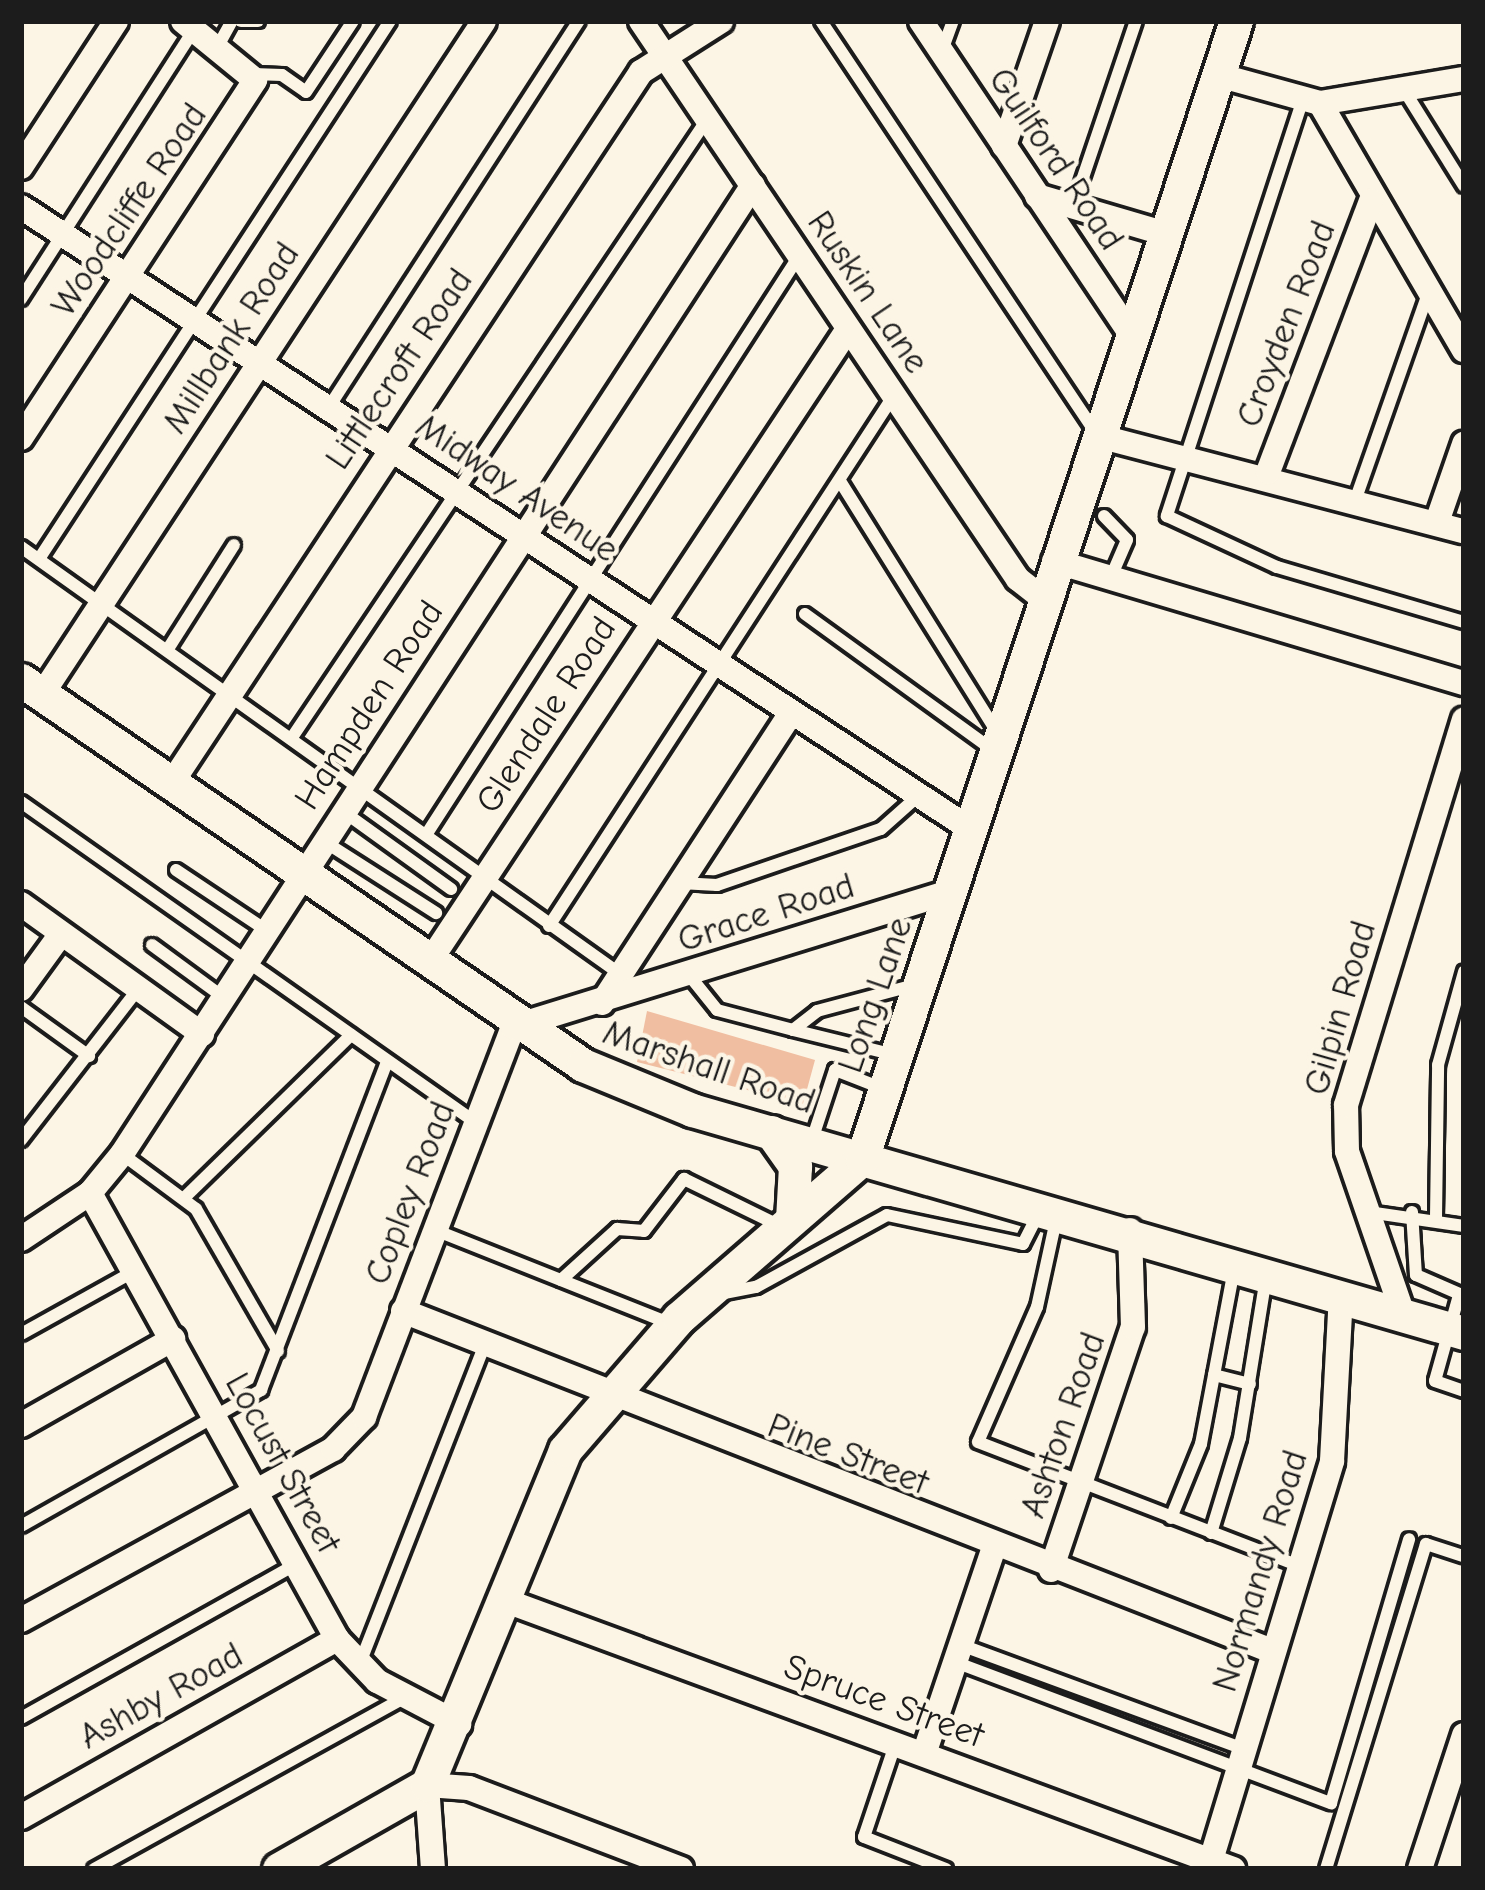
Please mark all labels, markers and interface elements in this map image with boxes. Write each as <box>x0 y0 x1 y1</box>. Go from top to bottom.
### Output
street label: Guilford Road <box>979 60 1133 258</box>
street label: Woodcliffe Road <box>42 95 216 325</box>
street label: Ruskin Lane <box>798 203 938 381</box>
street label: Croyden Road <box>1227 215 1345 433</box>
street label: Millbank Road <box>153 234 309 442</box>
street label: Littlecroft Road <box>316 260 482 478</box>
street label: Midway Avenue <box>408 404 626 572</box>
street label: Hampden Road <box>285 592 453 818</box>
street label: Glendale Road <box>467 609 625 821</box>
street label: Grace Road <box>672 864 860 962</box>
street label: Long Lane <box>828 912 922 1078</box>
street label: Gilpin Road <box>1295 916 1385 1100</box>
street label: Marshall Road <box>597 1011 821 1123</box>
street label: Copley Road <box>355 1096 465 1290</box>
street label: Ashton Road <box>1011 1327 1115 1523</box>
street label: Locust Street <box>216 1365 350 1561</box>
street label: Pine Street <box>762 1404 934 1504</box>
street label: Normandy Road <box>1203 1445 1317 1697</box>
street label: Ashby Road <box>72 1633 250 1759</box>
street label: Spruce Street <box>778 1645 990 1757</box>

